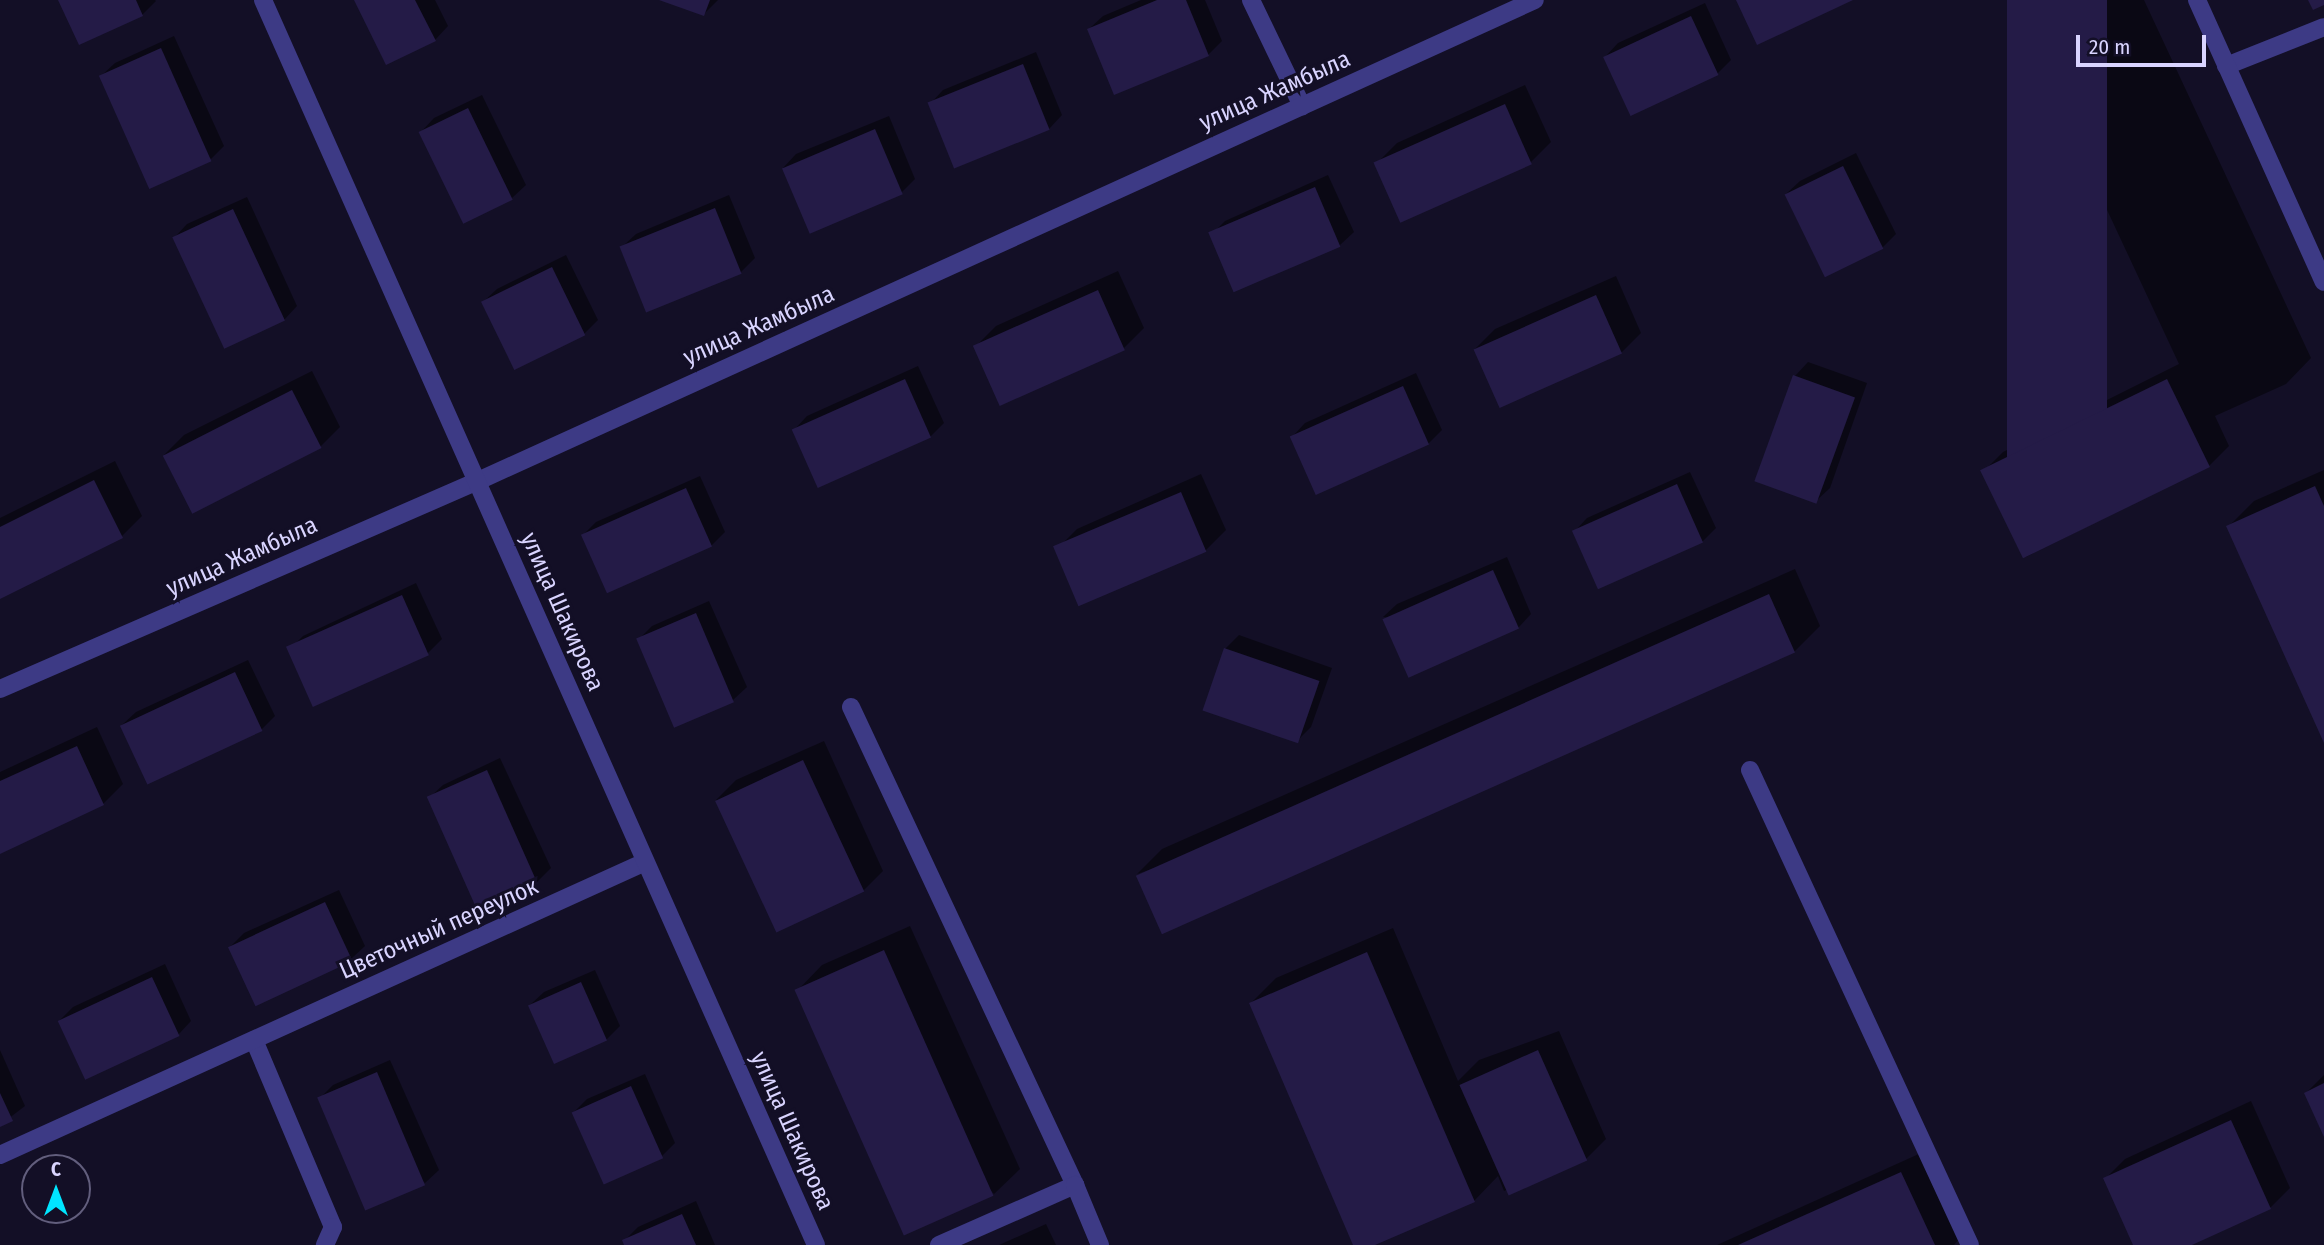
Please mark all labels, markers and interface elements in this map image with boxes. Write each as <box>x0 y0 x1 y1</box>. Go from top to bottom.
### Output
scale bar <box>2079 21 2208 65</box>
text: 20 m <box>2089 34 2130 60</box>
street label: улица Жамбыла <box>1195 45 1355 137</box>
street label: улица Жамбыла <box>679 280 839 372</box>
street label: улица Жамбыла <box>162 511 322 603</box>
street label: улица Шакирова <box>514 528 610 696</box>
street label: Цветочный переулок <box>335 872 543 986</box>
street label: улица Шакирова <box>744 1047 840 1215</box>
north arrow <box>21 1154 91 1224</box>
text: С <box>51 1158 61 1181</box>

